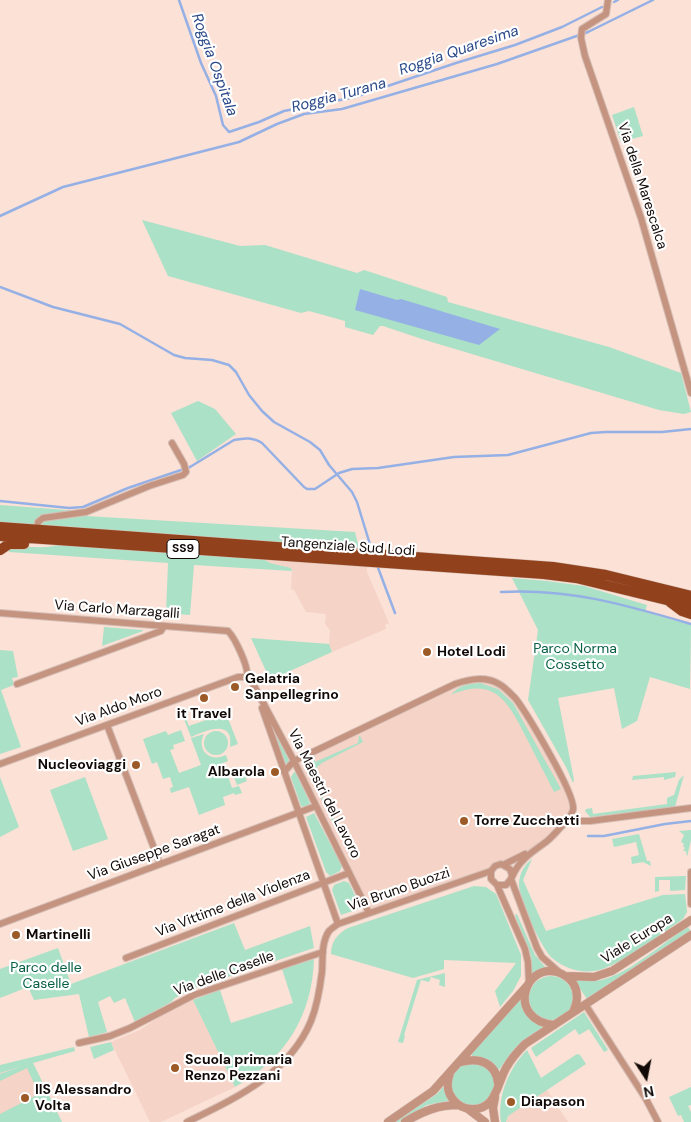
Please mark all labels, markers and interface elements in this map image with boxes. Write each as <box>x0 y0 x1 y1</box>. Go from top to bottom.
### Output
water label: Roggia Ospitala <box>187 11 241 119</box>
water label: Roggia Quaresima <box>397 22 521 80</box>
water label: Roggia Turana <box>290 75 388 117</box>
street label: Via della Marescalca <box>614 121 670 251</box>
street label: Tangenziale Sud Lodi <box>280 534 416 560</box>
road number: SS9 <box>167 540 199 558</box>
street label: Via Carlo Marzagalli <box>54 597 180 623</box>
park label: Parco Norma Cossetto <box>533 641 617 674</box>
place label: Hotel Lodi <box>437 644 506 660</box>
marker: Hotel Lodi <box>421 646 433 658</box>
place label: Gelatria Sanpellegrino <box>245 671 339 704</box>
marker: Gelatria Sanpellegrino <box>229 681 241 693</box>
street label: Via Aldo Moro <box>74 684 164 730</box>
marker: it Travel <box>198 692 210 704</box>
place label: it Travel <box>177 706 231 722</box>
street label: Via Maestri del Lavoro <box>284 727 364 861</box>
place label: Nucleoviaggi <box>38 757 126 773</box>
marker: Nucleoviaggi <box>130 759 142 771</box>
place label: Albarola <box>208 764 265 780</box>
marker: Albarola <box>269 766 281 778</box>
place label: Torre Zucchetti <box>474 813 579 829</box>
marker: Torre Zucchetti <box>458 815 470 827</box>
street label: Via Giuseppe Saragat <box>86 821 222 885</box>
street label: Via Bruno Buozzi <box>346 865 452 915</box>
street label: Via Vittime della Violenza <box>154 867 312 941</box>
street label: Viale Europa <box>598 911 676 967</box>
place label: Martinelli <box>26 927 91 943</box>
marker: Martinelli <box>10 929 22 941</box>
street label: Via delle Caselle <box>172 948 276 1000</box>
park label: Parco delle Caselle <box>10 960 82 992</box>
place label: Scuola primaria Renzo Pezzani <box>185 1052 292 1084</box>
north arrow <box>621 1052 671 1102</box>
marker: Scuola primaria Renzo Pezzani <box>169 1062 181 1074</box>
place label: IIS Alessandro Volta <box>35 1082 132 1114</box>
text: N <box>642 1082 656 1102</box>
marker: IIS Alessandro Volta <box>19 1092 31 1104</box>
place label: Diapason <box>521 1094 585 1110</box>
marker: Diapason <box>505 1096 517 1108</box>

